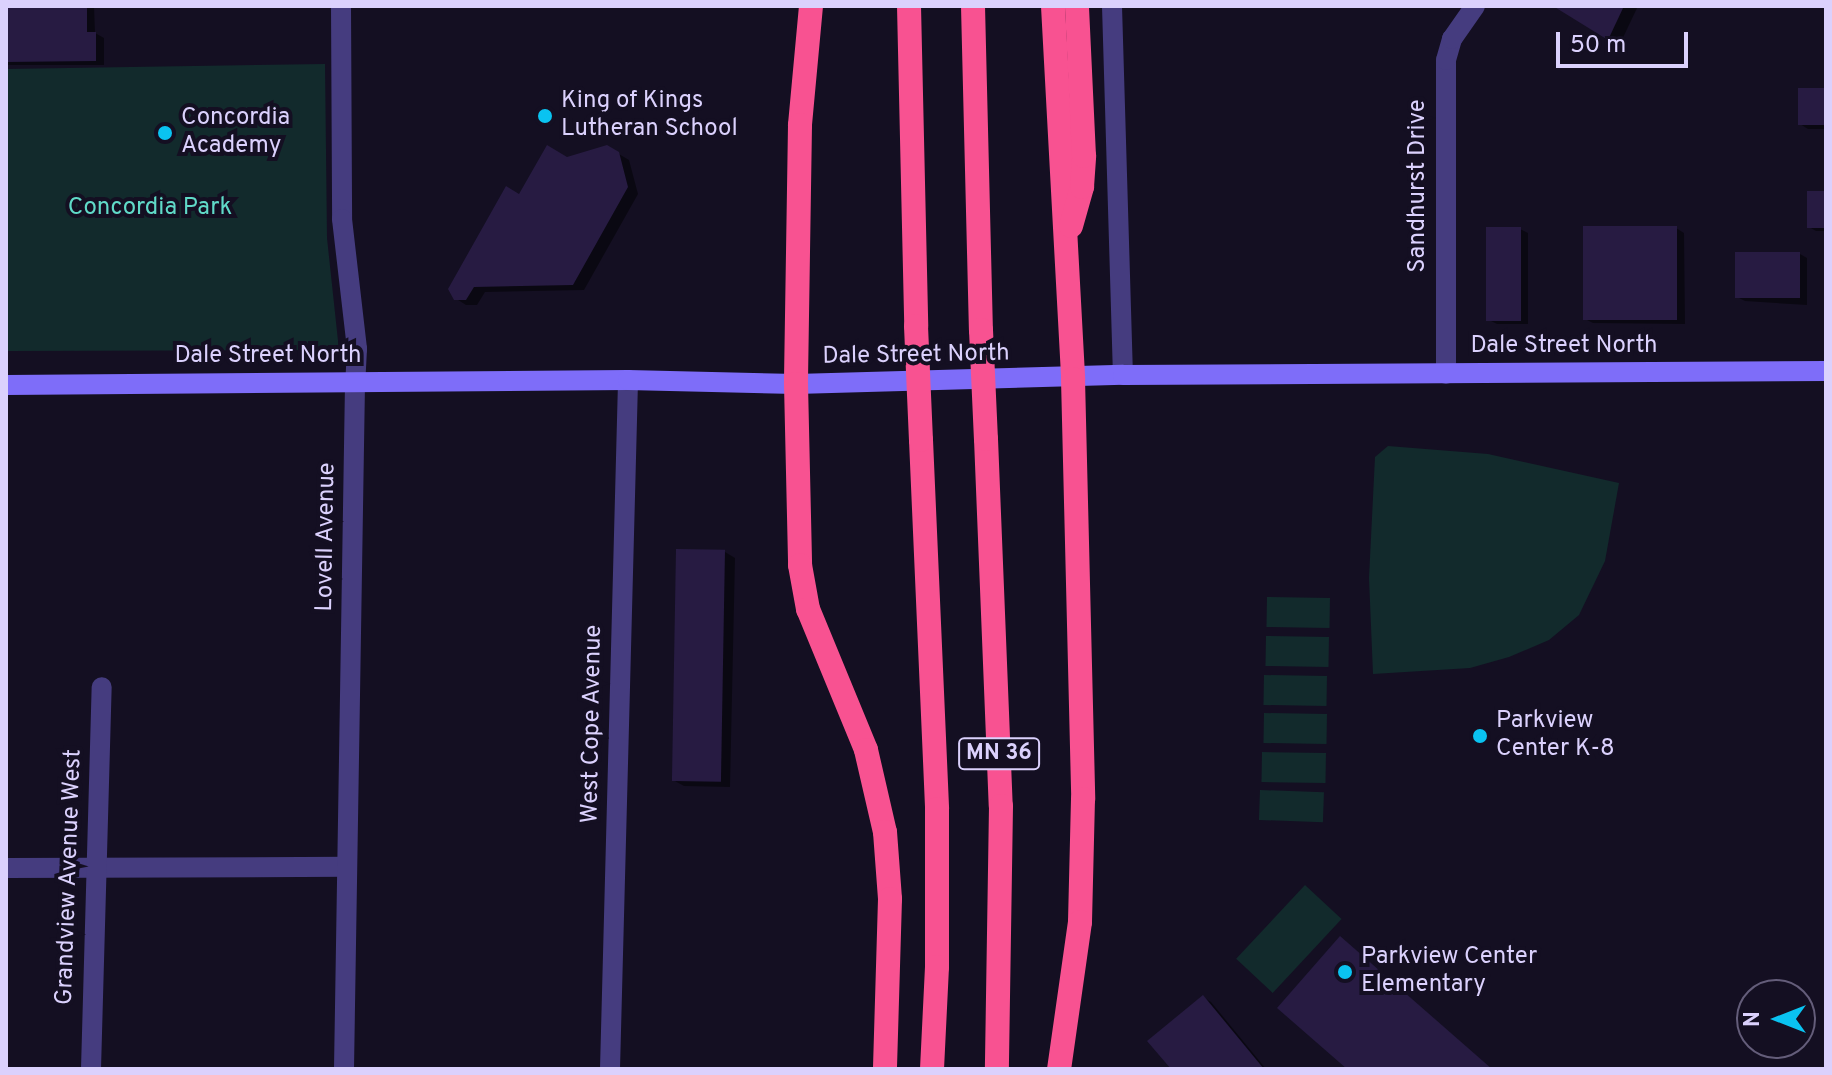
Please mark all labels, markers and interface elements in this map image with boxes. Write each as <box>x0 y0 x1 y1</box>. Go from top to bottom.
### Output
scale bar <box>1560 16 1692 66</box>
text: 50 m <box>1570 31 1626 61</box>
place label: King of Kings Lutheran School <box>561 88 738 144</box>
street label: Sandhurst Drive <box>1405 99 1433 273</box>
place label: Concordia Academy <box>181 105 290 161</box>
marker: King of Kings Lutheran School <box>536 107 554 125</box>
marker: Concordia Academy <box>156 124 174 142</box>
park label: Concordia Park <box>68 195 232 223</box>
street label: Dale Street North <box>1470 333 1658 361</box>
street label: Dale Street North <box>822 340 1010 372</box>
street label: Dale Street North <box>174 343 362 371</box>
street label: Lovell Avenue <box>311 462 343 612</box>
street label: West Cope Avenue <box>577 624 609 824</box>
place label: Parkview Center K-8 <box>1496 708 1615 764</box>
marker: Parkview Center K-8 <box>1471 727 1489 745</box>
road number: MN 36 <box>957 736 1041 772</box>
street label: Grandview Avenue West <box>51 748 89 1006</box>
place label: Parkview Center Elementary <box>1361 944 1537 1000</box>
marker: Parkview Center Elementary <box>1336 963 1354 981</box>
north arrow <box>1736 979 1816 1059</box>
text: N <box>1740 1011 1767 1027</box>

